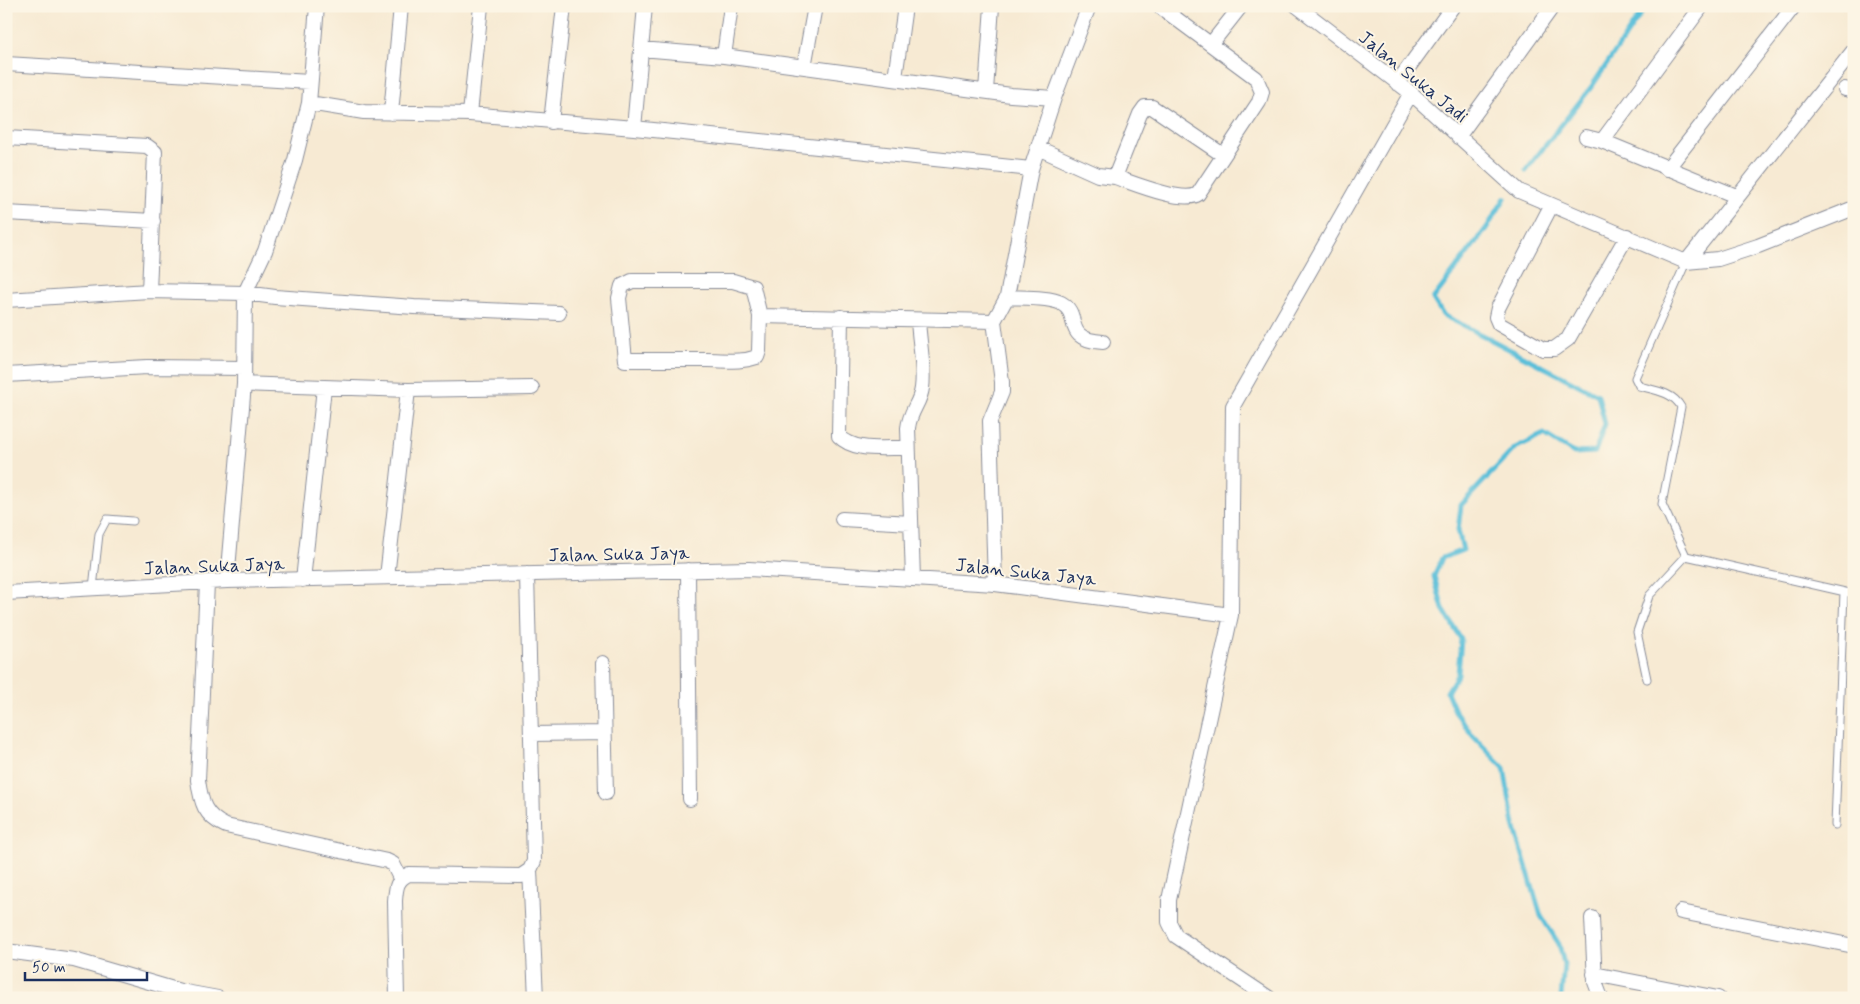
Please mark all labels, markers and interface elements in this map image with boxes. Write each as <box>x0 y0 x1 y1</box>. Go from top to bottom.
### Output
street label: Jalan Suka Jadi <box>1353 25 1473 129</box>
street label: Jalan Suka Jaya <box>548 541 690 569</box>
street label: Jalan Suka Jaya <box>143 552 286 582</box>
street label: Jalan Suka Jaya <box>954 553 1098 593</box>
scale bar <box>25 949 148 981</box>
text: 50 m <box>32 958 66 978</box>

